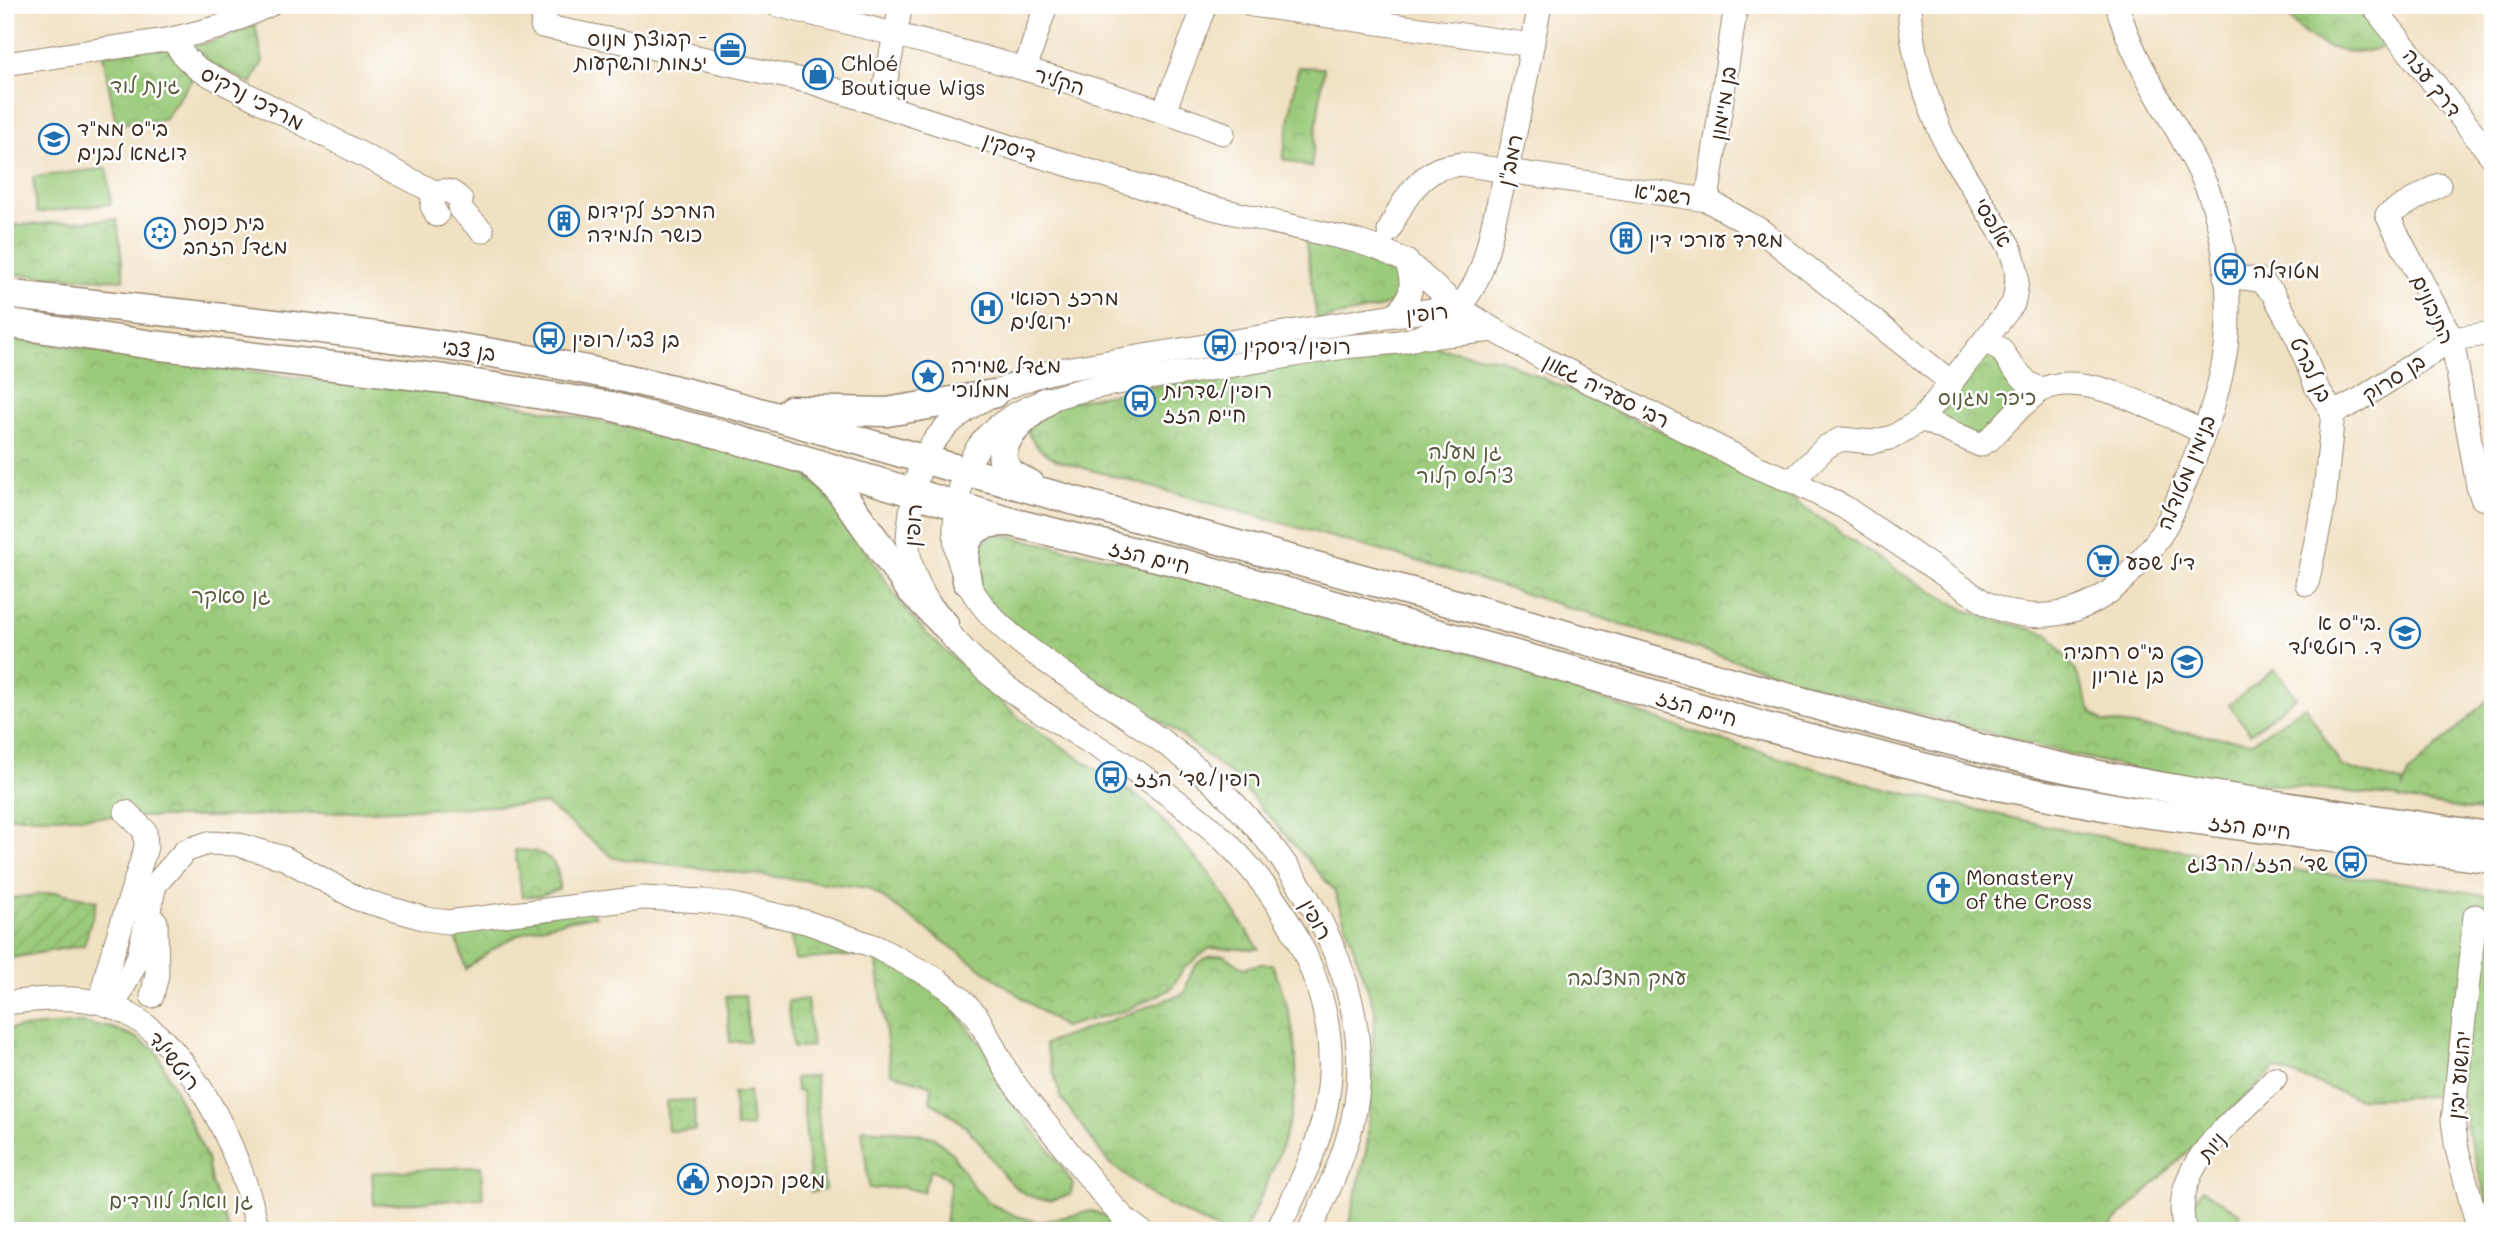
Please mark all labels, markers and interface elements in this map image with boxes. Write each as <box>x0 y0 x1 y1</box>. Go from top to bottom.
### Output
place label: קבוצת מנוס - יזמות והשקעות <box>572 24 707 76</box>
office icon: קבוצת מנוס - יזמות והשקעות <box>713 32 747 66</box>
street label: דרך עזה <box>2397 42 2468 123</box>
place label: Chloé Boutique Wigs <box>841 49 986 100</box>
shop icon: Chloé Boutique Wigs <box>801 57 835 91</box>
street label: מרדכי נרקיס <box>196 59 309 136</box>
street label: הקליר <box>1031 60 1089 101</box>
street label: בן מיימון <box>1703 64 1742 142</box>
park label: גינת לוד <box>110 71 180 98</box>
place label: בי"ס ממ"ד דוגמא לבנים <box>77 114 187 165</box>
school or university icon: בי"ס ממ"ד דוגמא לבנים <box>37 122 71 156</box>
street label: דיסקין <box>980 125 1040 168</box>
street label: רמב"ן <box>1490 132 1529 189</box>
street label: רשב"א <box>1633 176 1693 210</box>
street label: אלפסי <box>1969 192 2019 252</box>
place label: המרכז לקידום כושר הלמידה <box>587 196 716 247</box>
building icon: המרכז לקידום כושר הלמידה <box>547 204 581 238</box>
place label: בית כנסת מגדל הזהב <box>183 208 288 259</box>
synagogue icon: בית כנסת מגדל הזהב <box>143 216 177 250</box>
building icon: משרד עורכי דין <box>1609 221 1643 255</box>
place label: משרד עורכי דין <box>1649 225 1783 253</box>
bus stop icon: מטודלה <box>2213 252 2247 286</box>
place label: מטודלה <box>2253 256 2320 283</box>
street label: התיבונים <box>2406 270 2462 348</box>
place label: מרכז רפואי ירושלים <box>1010 283 1119 334</box>
hospital icon: מרכז רפואי ירושלים <box>970 291 1004 325</box>
street label: רופין <box>1404 296 1450 329</box>
bus stop icon: בן צבי/רופין <box>532 321 566 355</box>
place label: בן צבי/רופין <box>572 325 680 353</box>
bus stop icon: רופין/דיסקין <box>1203 328 1237 362</box>
street label: בן צבי <box>440 332 498 367</box>
place label: רופין/דיסקין <box>1243 332 1351 360</box>
street label: בן לברט <box>2284 332 2339 407</box>
street label: רבי סעדיה גאון <box>1539 347 1674 434</box>
street label: בן סרוק <box>2356 347 2430 408</box>
place label: מגדל שמירה ממלוכי <box>951 351 1061 402</box>
place icon: מגדל שמירה ממלוכי <box>911 359 945 393</box>
place label: רופין/שדרות חיים הזז <box>1161 376 1272 427</box>
park label: כיכר מגנוס <box>1938 383 2036 410</box>
bus stop icon: רופין/שדרות חיים הזז <box>1123 384 1157 418</box>
street label: בנימין מטודלה <box>2150 410 2221 534</box>
park label: גן מעלה צ'רלס קלור <box>1416 437 1514 489</box>
street label: רופין <box>897 503 928 547</box>
street label: חיים הזז <box>1106 533 1194 579</box>
supermarket icon: דיל שפע <box>2086 544 2120 578</box>
place label: דיל שפע <box>2126 548 2195 575</box>
park label: גן סאקר <box>191 581 271 609</box>
place label: בי"ס א. ד. רוטשילד <box>2288 608 2382 659</box>
school or university icon: בי"ס א. ד. רוטשילד <box>2388 616 2422 650</box>
place label: בי"ס רחביה בן גוריון <box>2063 637 2164 689</box>
school or university icon: בי"ס רחביה בן גוריון <box>2170 645 2204 679</box>
street label: חיים הזז <box>1653 683 1741 731</box>
bus stop icon: רופין/שד׳ הזז <box>1094 760 1128 794</box>
place label: רופין/שד׳ הזז <box>1134 764 1261 792</box>
street label: חיים הזז <box>2207 808 2293 844</box>
bus stop icon: שד׳ הזז/הרצוג <box>2334 845 2368 879</box>
place label: שד׳ הזז/הרצוג <box>2187 849 2328 876</box>
place label: Monastery of the Cross <box>1966 863 2093 914</box>
church icon: Monastery of the Cross <box>1926 871 1960 905</box>
street label: רופין <box>1294 894 1339 945</box>
park label: עמק המצלבה <box>1567 963 1687 991</box>
street label: רוטשילד <box>143 1025 207 1095</box>
street label: יהושוע יבין <box>2441 1030 2476 1121</box>
street label: ניות <box>2190 1126 2232 1168</box>
public building icon: משכן הכנסת <box>676 1162 710 1196</box>
place label: משכן הכנסת <box>716 1166 825 1194</box>
park label: גן וואהל לוורדים <box>109 1186 253 1214</box>

